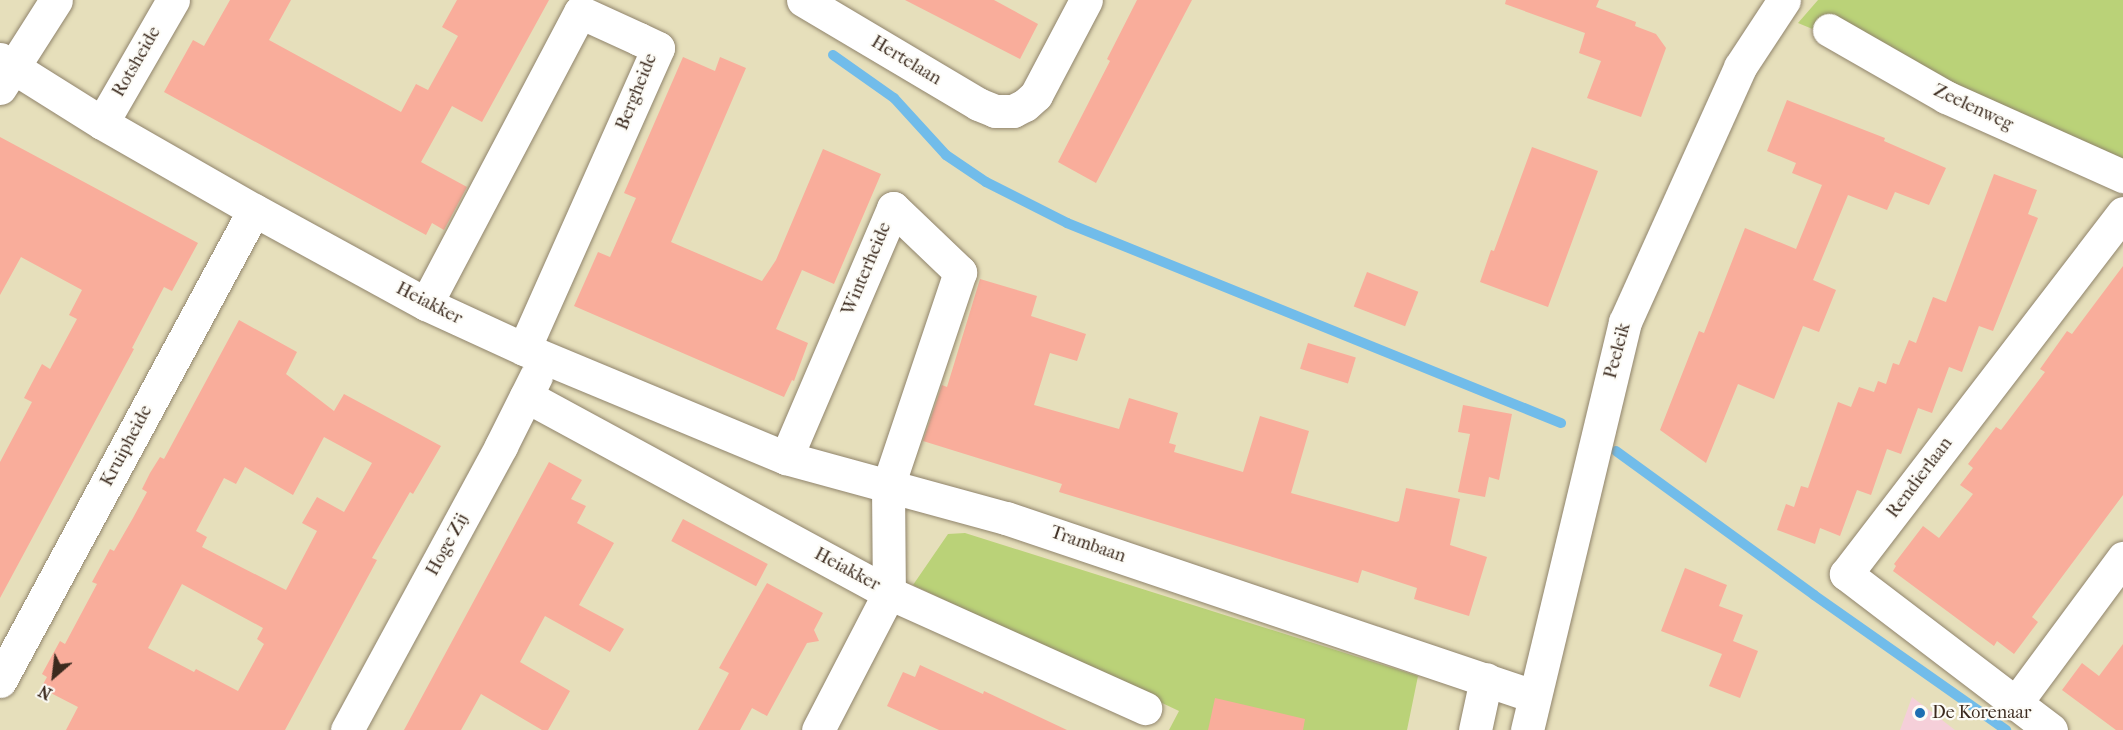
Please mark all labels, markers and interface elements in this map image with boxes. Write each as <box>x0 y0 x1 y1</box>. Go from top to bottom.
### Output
street label: Rotsheide <box>108 23 166 101</box>
street label: Hertelaan <box>867 32 945 90</box>
street label: Bergheide <box>612 51 662 133</box>
street label: Zeelenweg <box>1930 80 2016 136</box>
street label: Winterheide <box>838 219 896 319</box>
street label: Heiakker <box>392 278 466 330</box>
street label: Peeleik <box>1600 321 1636 381</box>
street label: Kruipheide <box>97 402 157 490</box>
street label: Rendierlaan <box>1883 433 1957 523</box>
street label: Hoge Zij <box>422 510 474 580</box>
street label: Trambaan <box>1047 522 1129 568</box>
street label: Heiakker <box>810 544 884 596</box>
north arrow <box>24 646 84 706</box>
text: N <box>36 681 55 704</box>
place label: De Korenaar <box>1932 702 2031 724</box>
marker: De Korenaar <box>1913 706 1927 720</box>

